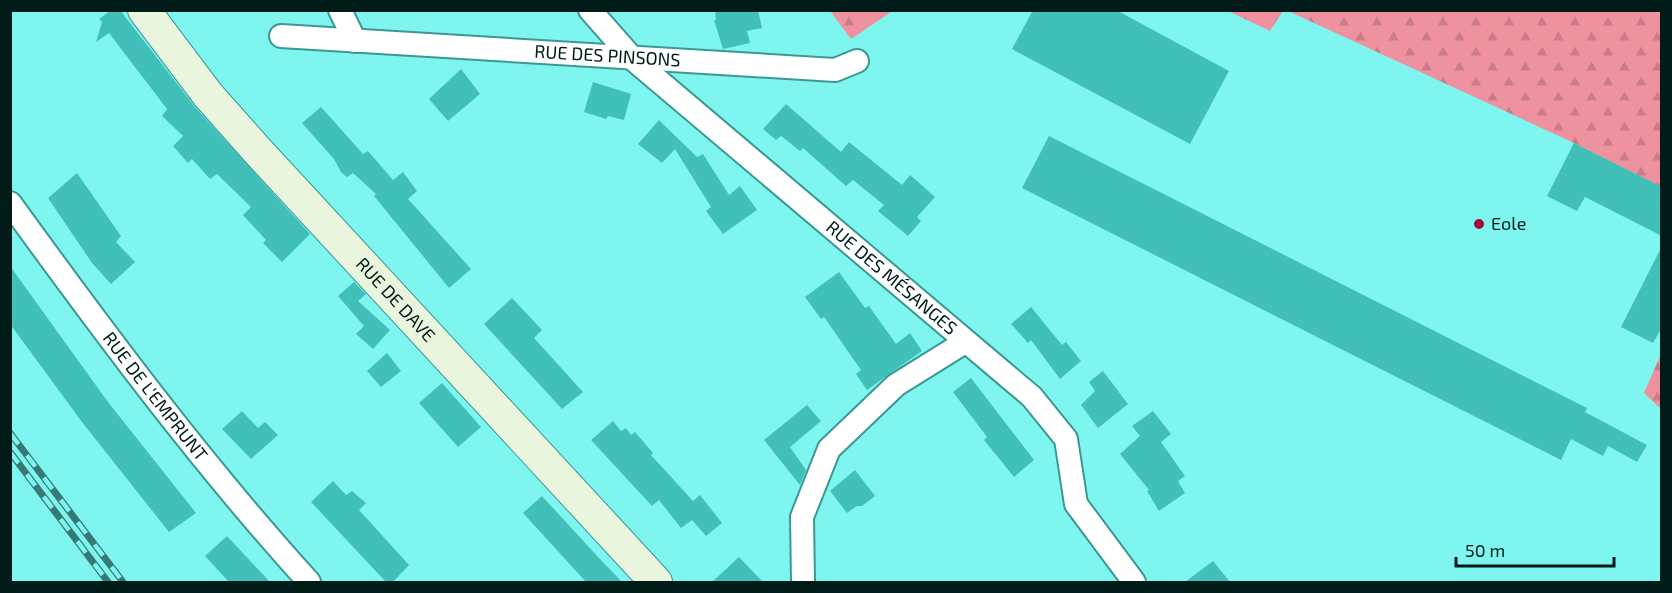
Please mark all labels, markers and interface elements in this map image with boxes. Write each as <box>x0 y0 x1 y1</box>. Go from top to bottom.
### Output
street label: RUE DES PINSONS <box>534 40 681 70</box>
place label: Eole <box>1491 212 1526 234</box>
street label: RUE DES MÉSANGES <box>822 216 962 339</box>
marker: Eole <box>1472 217 1486 231</box>
street label: RUE DE DAVE <box>352 252 440 346</box>
street label: RUE DE L'EMPRUNT <box>99 327 213 465</box>
scale bar <box>1456 530 1614 568</box>
text: 50 m <box>1465 539 1505 561</box>

